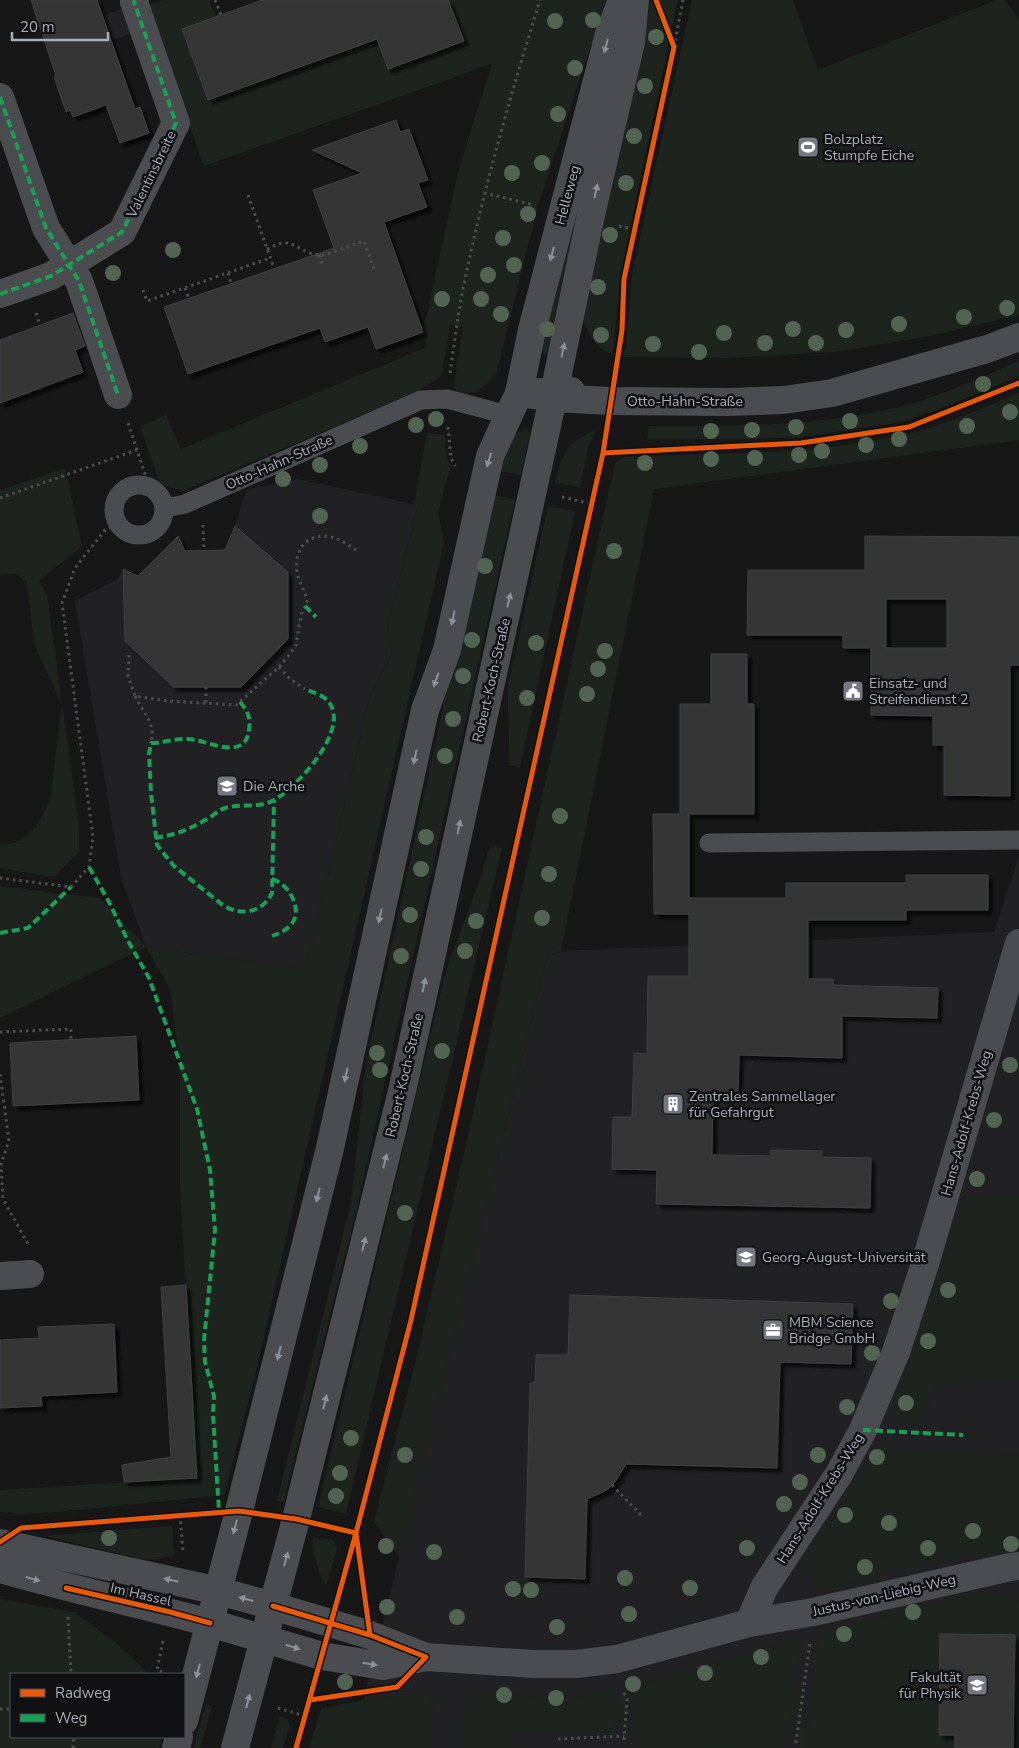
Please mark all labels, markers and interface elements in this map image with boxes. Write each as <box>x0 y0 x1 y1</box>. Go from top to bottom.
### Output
scale bar <box>12 10 109 42</box>
text: 20 m <box>20 17 55 37</box>
one-way arrow <box>601 38 609 53</box>
street label: Valentinsbreite <box>122 128 181 222</box>
place label: Bolzplatz Stumpfe Eiche <box>824 130 914 165</box>
sports icon: Bolzplatz Stumpfe Eiche <box>796 135 820 159</box>
street label: Helleweg <box>550 163 585 227</box>
one-way arrow <box>592 184 600 199</box>
one-way arrow <box>547 246 555 261</box>
one-way arrow <box>559 342 567 358</box>
street label: Otto-Hahn-Straße <box>627 392 743 411</box>
street label: Otto-Hahn-Straße <box>222 430 336 495</box>
one-way arrow <box>485 453 493 468</box>
one-way arrow <box>505 592 513 607</box>
one-way arrow <box>449 611 457 626</box>
street label: Robert-Koch-Straße <box>468 616 515 744</box>
one-way arrow <box>432 673 440 688</box>
place label: Einsatz- und Streifendienst 2 <box>869 674 968 709</box>
public building icon: Einsatz- und Streifendienst 2 <box>841 679 865 703</box>
one-way arrow <box>411 750 419 765</box>
school or university icon: Die Arche <box>215 774 239 798</box>
place label: Die Arche <box>243 777 305 796</box>
one-way arrow <box>455 818 463 834</box>
one-way arrow <box>376 908 384 924</box>
one-way arrow <box>421 977 429 993</box>
street label: Robert-Koch-Straße <box>381 1011 428 1139</box>
street label: Hans-Adolf-Krebs-Weg <box>937 1048 996 1198</box>
one-way arrow <box>342 1067 350 1082</box>
place label: Zentrales Sammellager für Gefahrgut <box>689 1087 835 1122</box>
building icon: Zentrales Sammellager für Gefahrgut <box>661 1092 685 1116</box>
one-way arrow <box>381 1153 389 1168</box>
one-way arrow <box>314 1188 322 1203</box>
one-way arrow <box>360 1236 368 1251</box>
school or university icon: Georg-August-Universität <box>734 1245 758 1269</box>
place label: Georg-August-Universität <box>762 1248 926 1267</box>
place label: MBM Science Bridge GmbH <box>789 1313 875 1348</box>
office icon: MBM Science Bridge GmbH <box>761 1318 785 1342</box>
one-way arrow <box>275 1345 283 1360</box>
one-way arrow <box>322 1394 330 1409</box>
street label: Hans-Adolf-Krebs-Weg <box>772 1429 868 1567</box>
one-way arrow <box>231 1520 239 1535</box>
one-way arrow <box>282 1552 290 1567</box>
street label: Justus-von-Liebig-Weg <box>810 1570 958 1621</box>
one-way arrow <box>26 1575 41 1583</box>
one-way arrow <box>163 1576 179 1584</box>
street label: Im Hassel <box>108 1578 174 1611</box>
one-way arrow <box>238 1594 253 1602</box>
one-way arrow <box>286 1644 301 1652</box>
one-way arrow <box>363 1661 379 1669</box>
one-way arrow <box>194 1663 202 1678</box>
place label: Fakultät für Physik <box>899 1668 962 1703</box>
legend <box>10 1673 185 1738</box>
school or university icon: Fakultät für Physik <box>965 1673 989 1697</box>
text: Radweg <box>55 1683 111 1703</box>
one-way arrow <box>244 1694 252 1709</box>
text: Weg <box>55 1708 87 1728</box>

